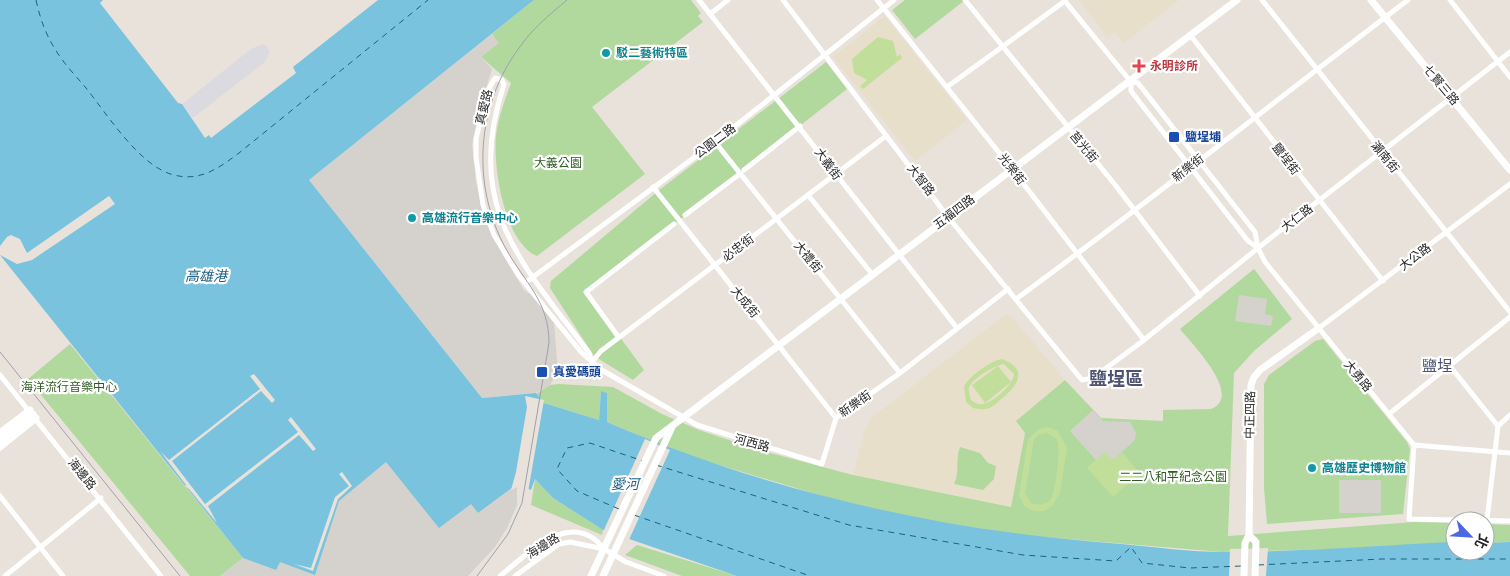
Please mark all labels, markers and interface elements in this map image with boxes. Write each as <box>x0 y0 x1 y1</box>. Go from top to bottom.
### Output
place label: 駁二藝術特區 <box>616 46 688 60</box>
marker: 駁二藝術特區 <box>600 47 612 59</box>
marker: 永明診所 <box>1132 59 1146 73</box>
place label: 永明診所 <box>1150 59 1198 73</box>
street label: 七賢三路 <box>1420 62 1462 108</box>
street label: 真愛路 <box>473 88 495 126</box>
street label: 公園二路 <box>692 121 738 161</box>
street label: 莒光街 <box>1067 129 1101 165</box>
marker: 鹽埕埔 <box>1167 130 1181 144</box>
place label: 鹽埕埔 <box>1185 130 1221 144</box>
street label: 瀨南街 <box>1368 139 1402 175</box>
street label: 鹽埕街 <box>1269 141 1303 177</box>
street label: 大義街 <box>812 145 844 183</box>
street label: 光榮街 <box>995 151 1029 187</box>
street label: 新樂街 <box>1170 151 1206 185</box>
park label: 大義公園 <box>534 156 582 170</box>
street label: 大智路 <box>904 162 938 198</box>
street label: 五福四路 <box>931 192 977 232</box>
street label: 大仁路 <box>1279 201 1315 235</box>
place label: 高雄流行音樂中心 <box>422 211 518 225</box>
marker: 高雄流行音樂中心 <box>406 212 418 224</box>
street label: 必忠街 <box>719 232 757 264</box>
street label: 大禮街 <box>791 239 825 275</box>
street label: 大公路 <box>1396 241 1434 273</box>
water label: 高雄港 <box>185 268 229 285</box>
street label: 大成街 <box>728 284 762 320</box>
district label: 鹽埕 <box>1422 357 1452 375</box>
street label: 大勇路 <box>1341 358 1375 394</box>
marker: 真愛碼頭 <box>535 365 549 379</box>
place label: 真愛碼頭 <box>553 365 601 379</box>
district label: 鹽埕區 <box>1089 368 1143 390</box>
park label: 海洋流行音樂中心 <box>21 380 117 394</box>
street label: 新樂街 <box>836 388 874 420</box>
street label: 中正四路 <box>1243 391 1257 439</box>
street label: 河西路 <box>733 432 771 454</box>
street label: 海邊路 <box>65 456 99 492</box>
place label: 高雄歷史博物館 <box>1322 461 1406 475</box>
marker: 高雄歷史博物館 <box>1306 462 1318 474</box>
park label: 二二八和平紀念公園 <box>1119 470 1227 484</box>
water label: 愛河 <box>611 476 642 493</box>
north arrow <box>1445 511 1495 561</box>
street label: 海邊路 <box>524 531 562 561</box>
text: 北 <box>1471 531 1492 551</box>

